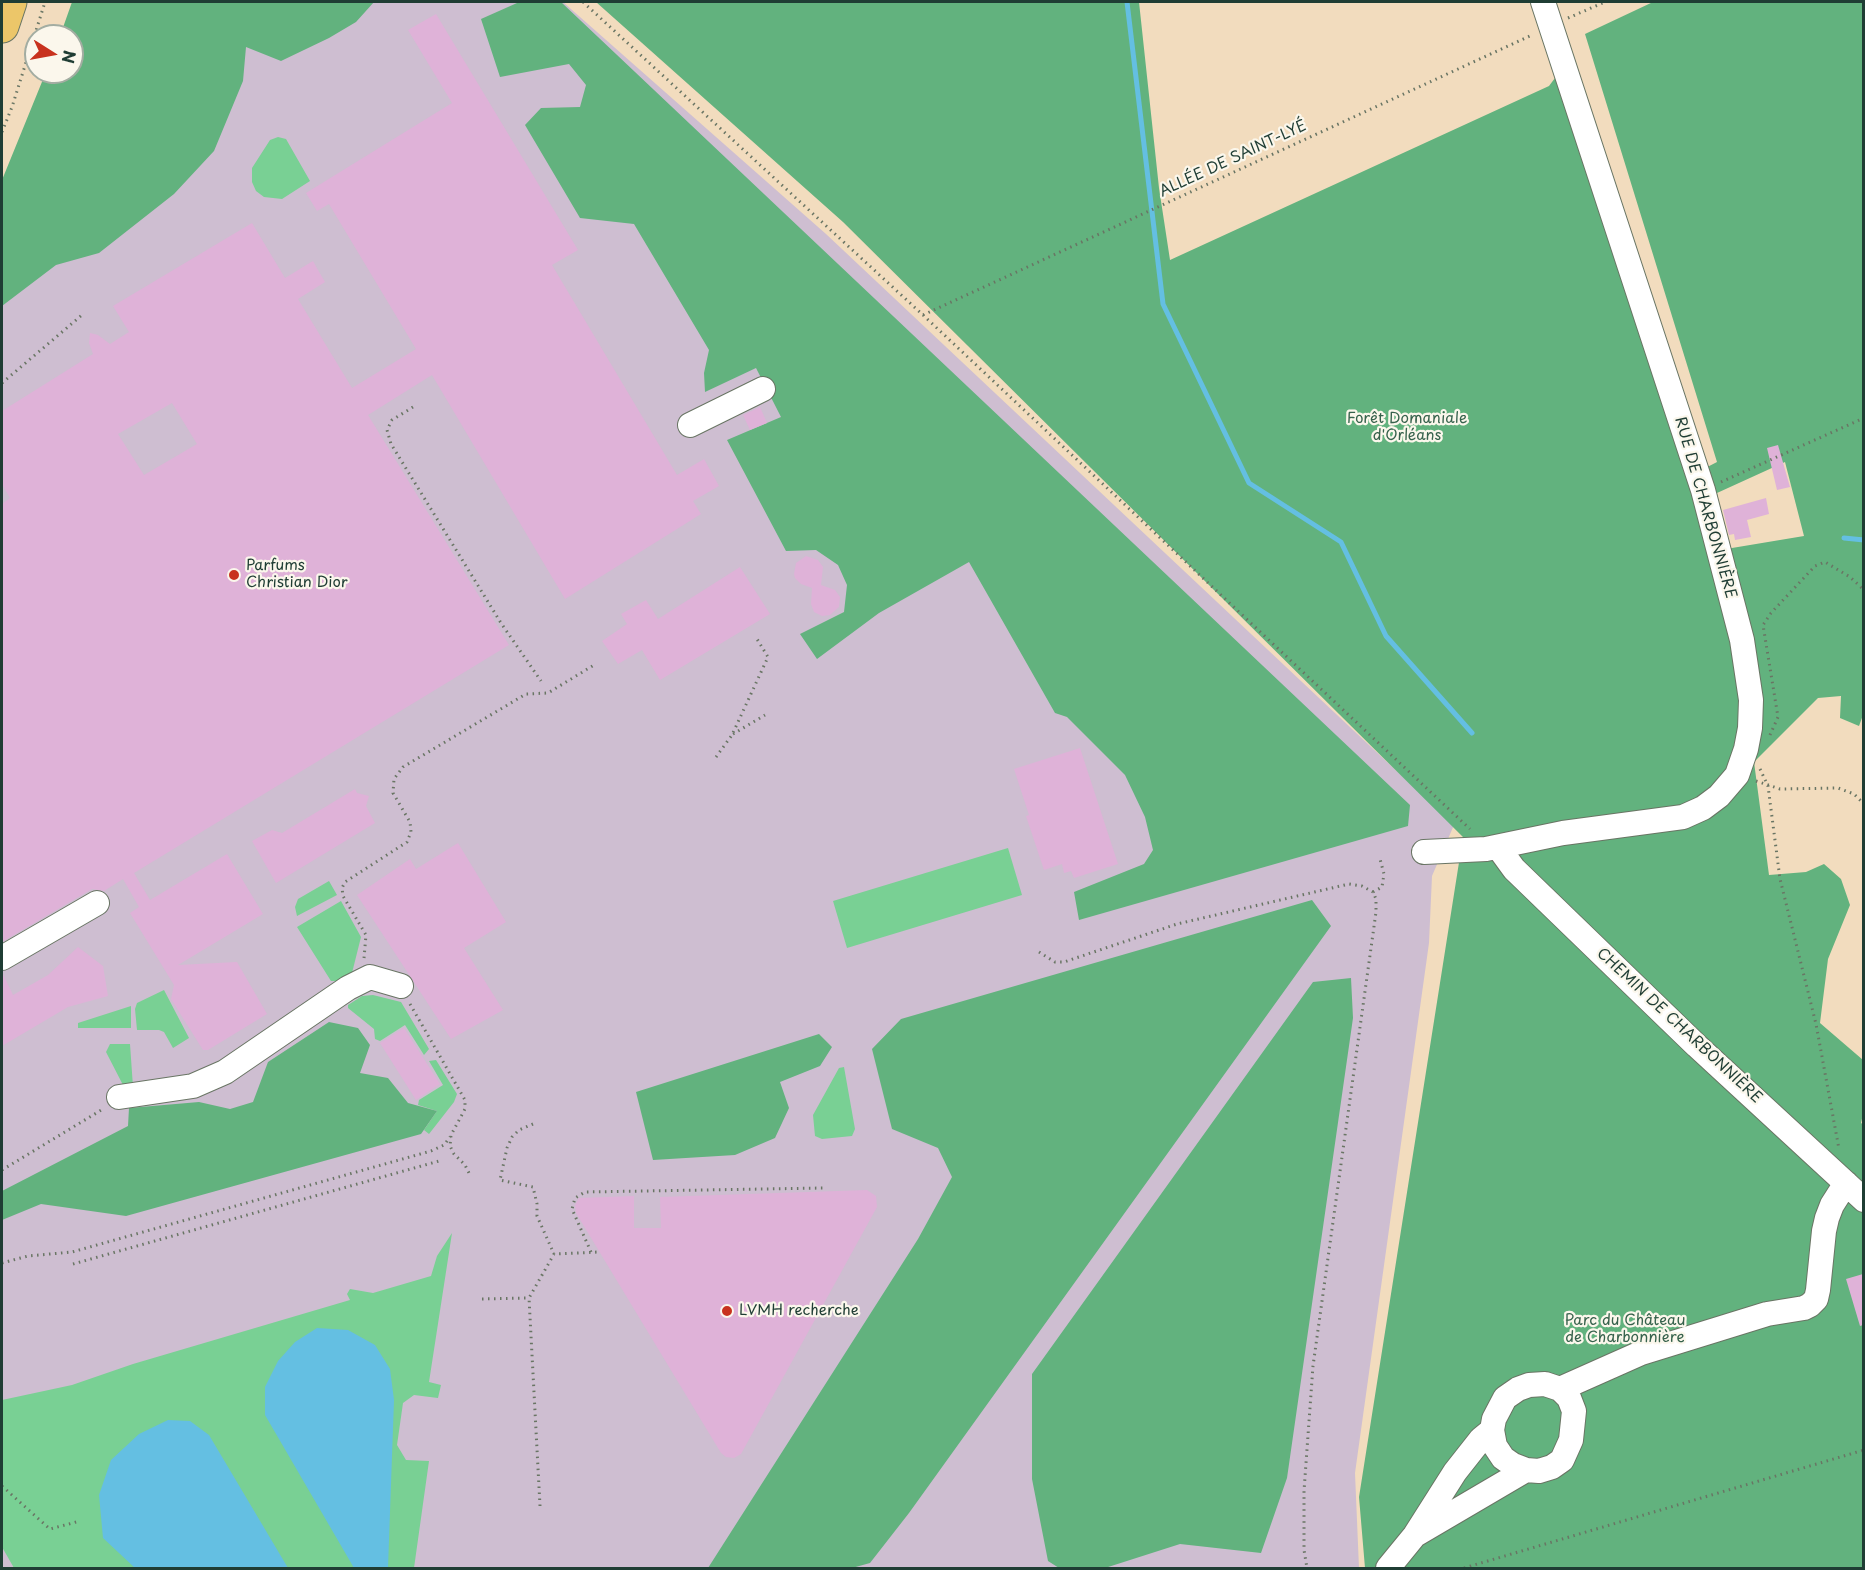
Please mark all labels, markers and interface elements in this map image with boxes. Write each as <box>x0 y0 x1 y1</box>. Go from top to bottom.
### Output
north arrow <box>24 24 84 84</box>
text: N <box>57 49 83 66</box>
street label: ALLÉE DE SAINT-LYÉ <box>1156 117 1310 201</box>
park label: Forêt Domaniale d'Orléans <box>1347 410 1467 445</box>
street label: RUE DE CHARBONNIÈRE <box>1670 415 1740 601</box>
place label: Parfums Christian Dior <box>246 557 348 592</box>
marker: Parfums Christian Dior <box>227 568 241 582</box>
street label: CHEMIN DE CHARBONNIÈRE <box>1593 945 1765 1107</box>
place label: LVMH recherche <box>739 1302 859 1320</box>
marker: LVMH recherche <box>720 1304 734 1318</box>
park label: Parc du Château de Charbonnière <box>1565 1312 1685 1347</box>

